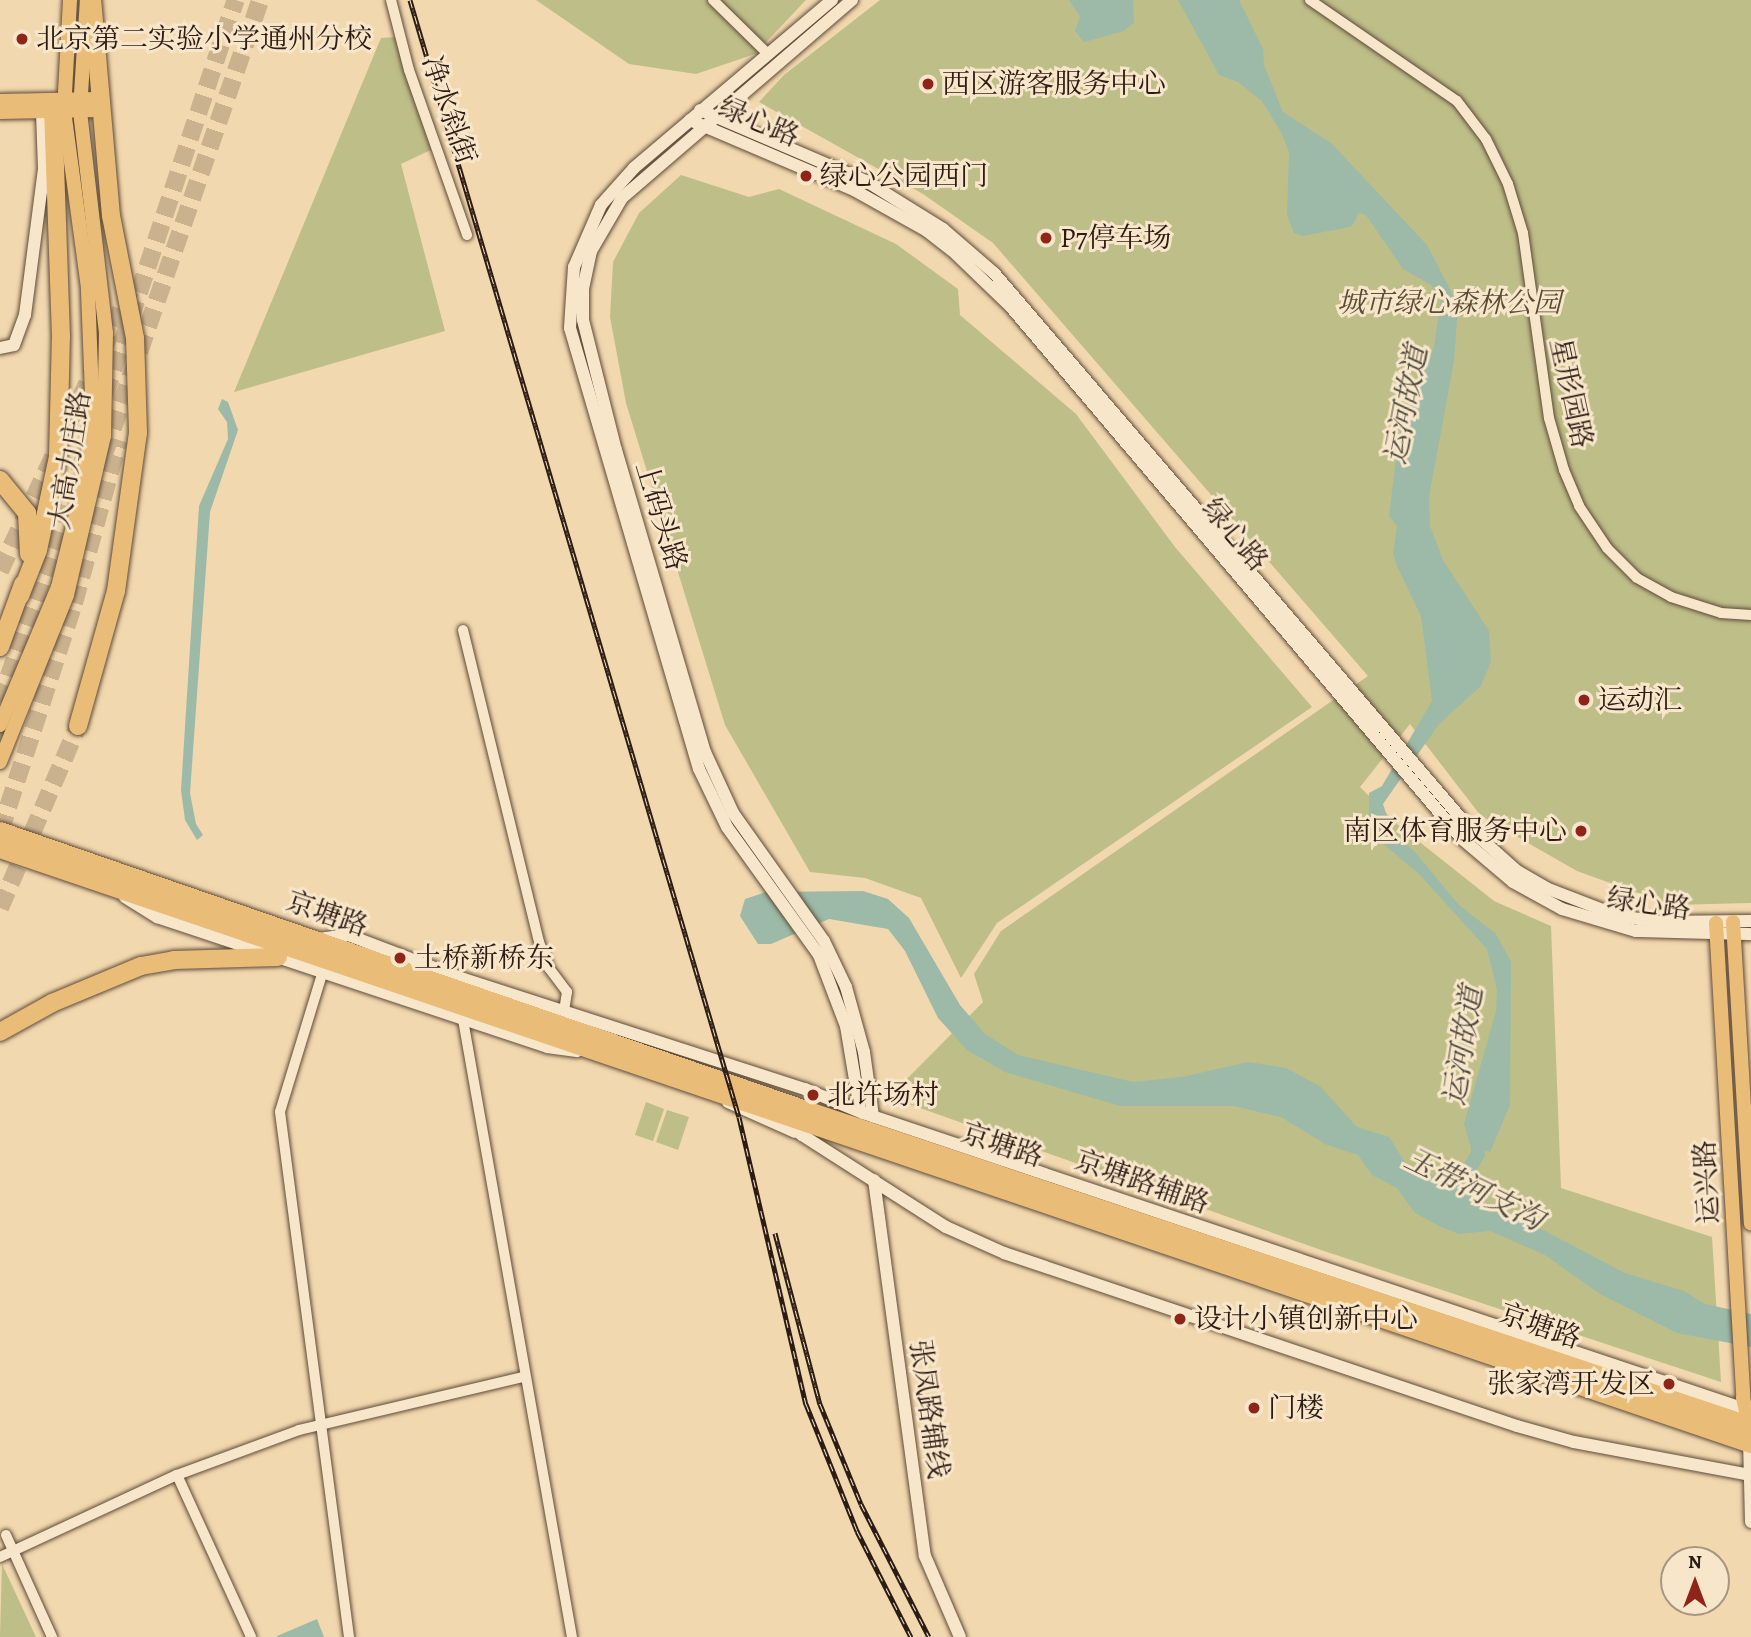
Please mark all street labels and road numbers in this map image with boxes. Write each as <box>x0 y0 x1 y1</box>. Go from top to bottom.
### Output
street label: 净水斜街 <box>415 52 483 168</box>
street label: 绿心路 <box>714 90 804 154</box>
street label: 星形园路 <box>1543 335 1599 451</box>
street label: 大高力庄路 <box>42 388 98 532</box>
street label: 上码头路 <box>629 458 693 574</box>
street label: 绿心路 <box>1195 492 1275 578</box>
street label: 绿心路 <box>1605 882 1693 926</box>
street label: 京塘路 <box>282 884 372 944</box>
street label: 京塘路 <box>957 1116 1047 1174</box>
street label: 运兴路 <box>1688 1139 1726 1225</box>
street label: 京塘路辅路 <box>1070 1143 1214 1221</box>
street label: 京塘路 <box>1495 1296 1585 1356</box>
street label: 张凤路辅线 <box>903 1337 955 1481</box>

